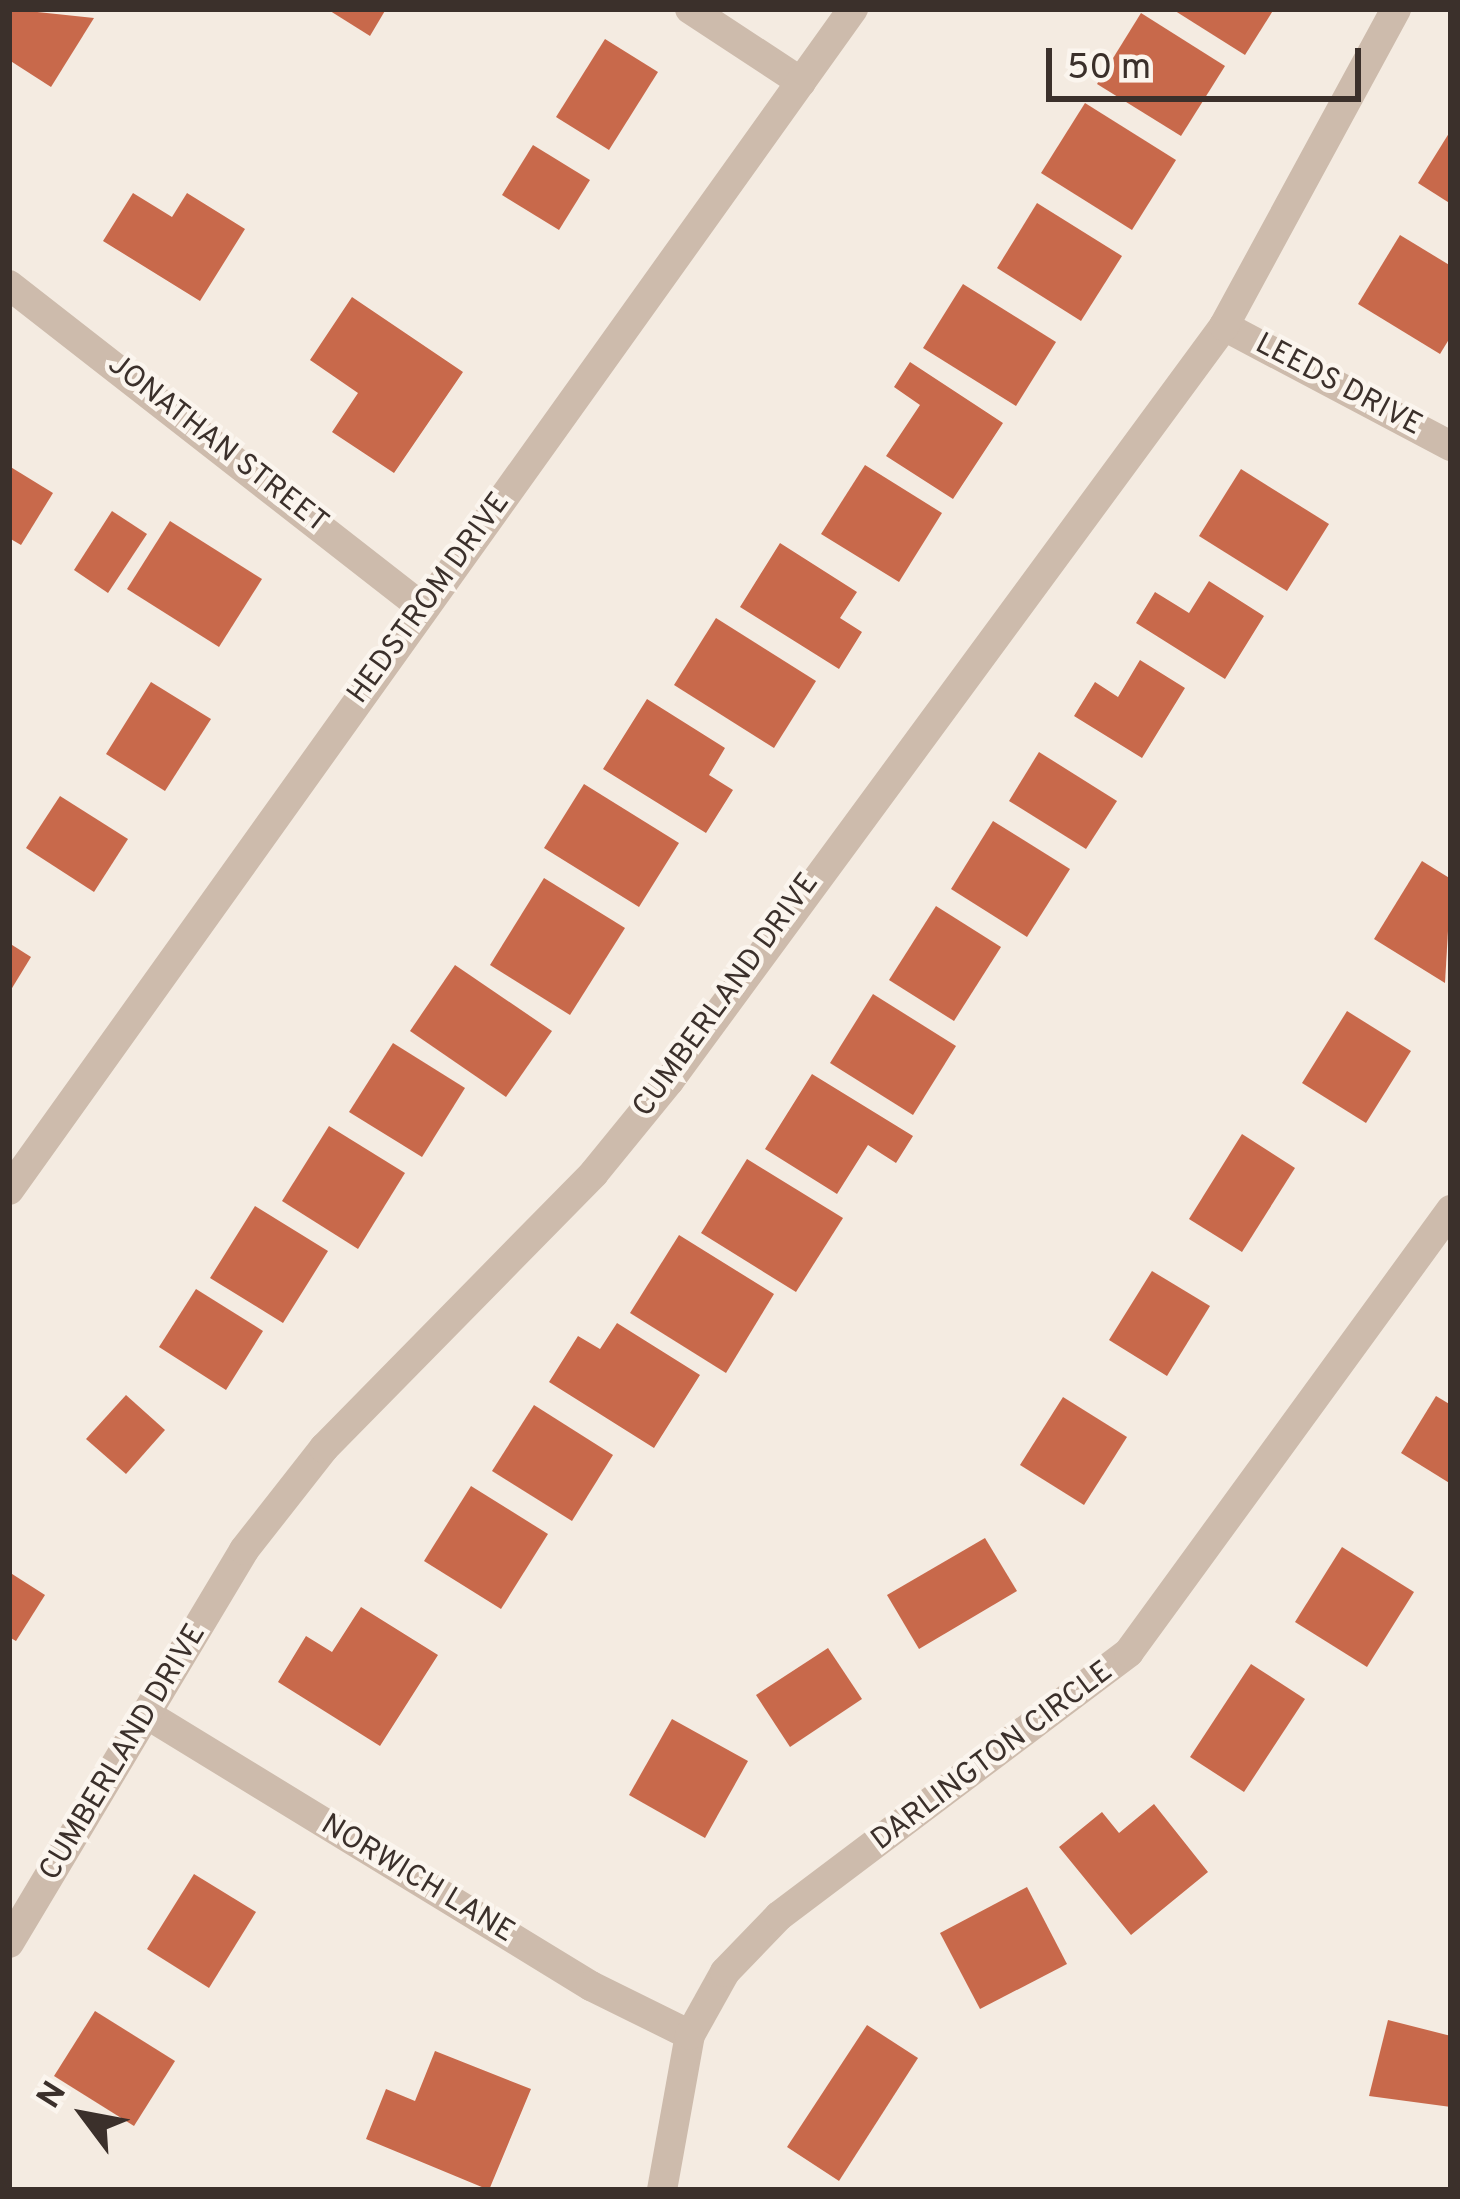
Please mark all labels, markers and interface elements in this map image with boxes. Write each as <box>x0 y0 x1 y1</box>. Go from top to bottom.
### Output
scale bar <box>1052 24 1367 98</box>
text: 50 m <box>1067 46 1151 92</box>
street label: LEEDS DRIVE <box>1249 327 1427 445</box>
street label: JONATHAN STREET <box>100 348 334 542</box>
street label: HEDSTROM DRIVE <box>341 486 519 712</box>
street label: CUMBERLAND DRIVE <box>626 867 828 1125</box>
street label: CUMBERLAND DRIVE <box>33 1618 215 1888</box>
street label: DARLINGTON CIRCLE <box>865 1655 1121 1859</box>
street label: NORWICH LANE <box>314 1808 520 1952</box>
north arrow <box>24 2055 144 2175</box>
text: N <box>29 2075 78 2117</box>

